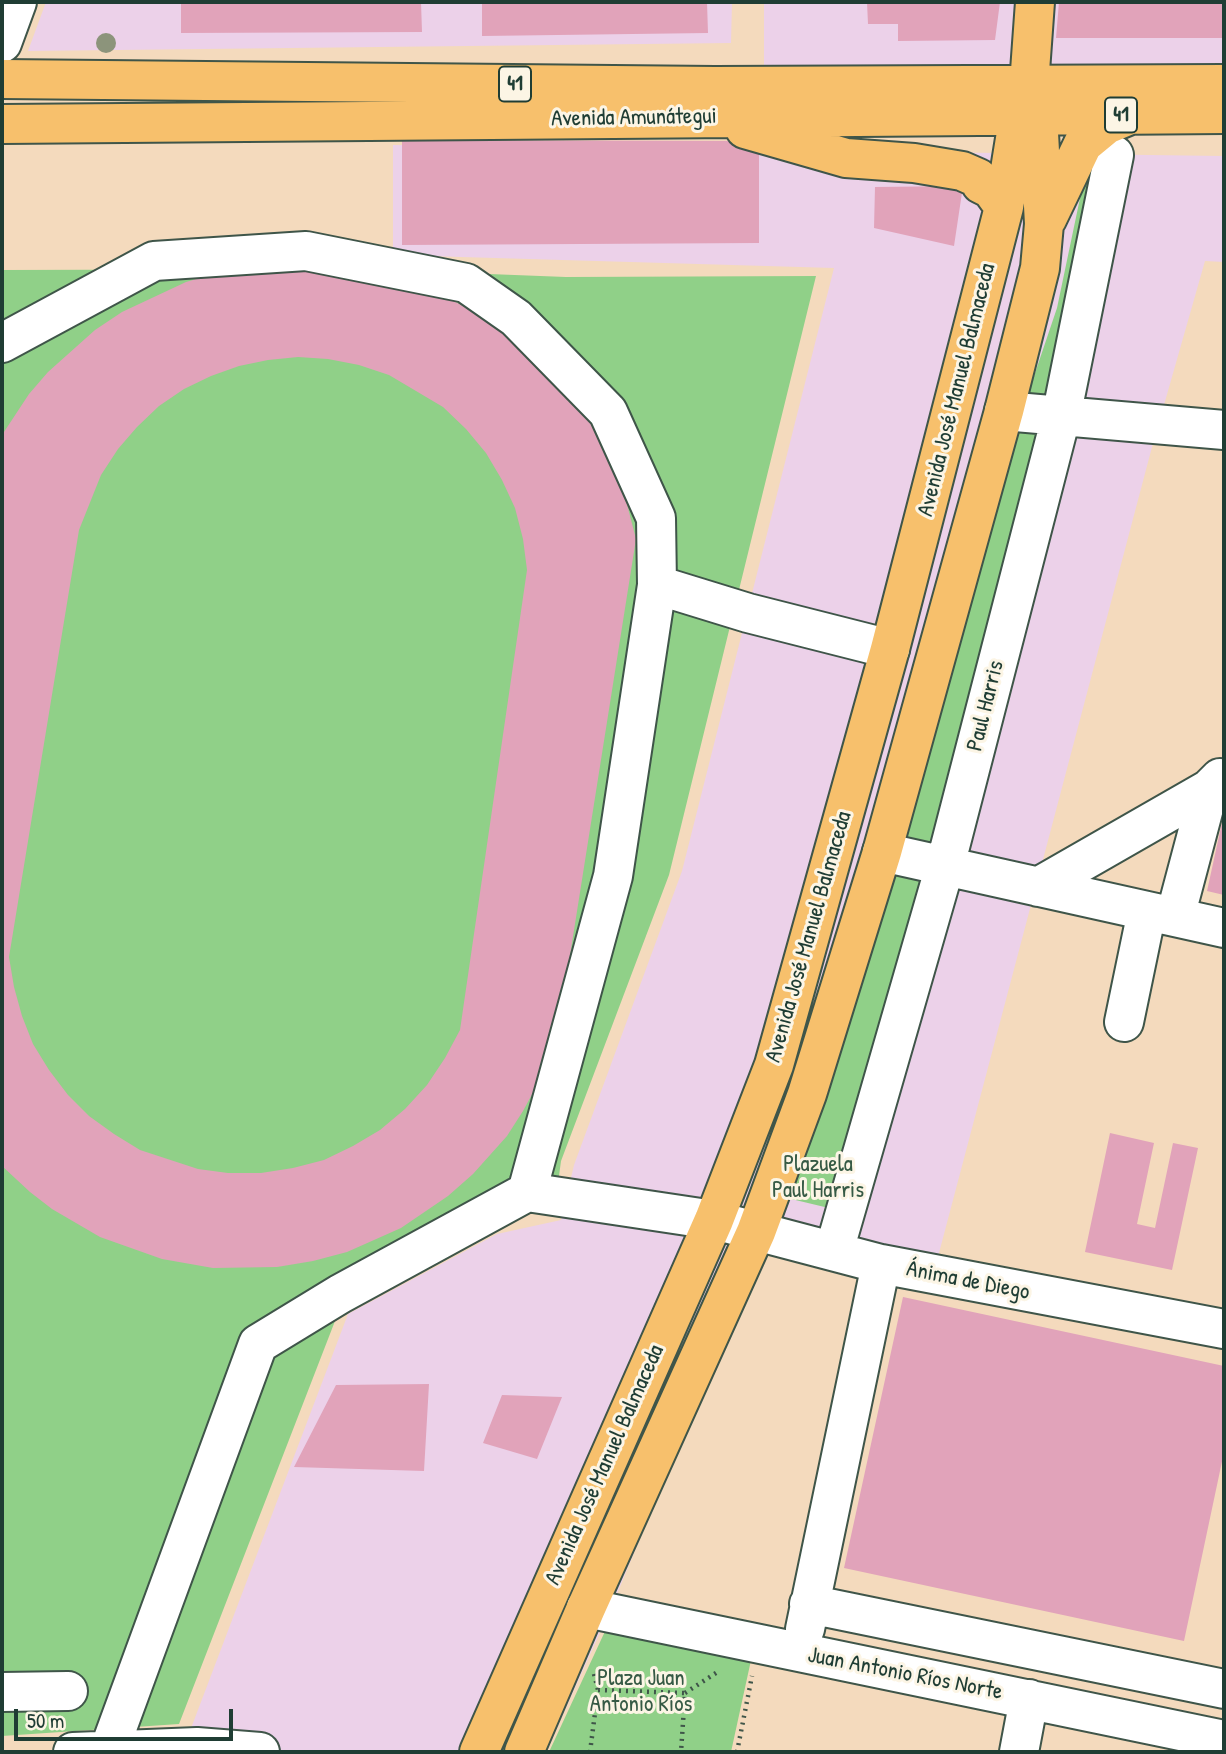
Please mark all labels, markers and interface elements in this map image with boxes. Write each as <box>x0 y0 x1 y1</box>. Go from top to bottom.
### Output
road number: 41 <box>499 66 531 102</box>
road number: 41 <box>1105 97 1137 132</box>
street label: Avenida Amunátegui <box>551 103 717 133</box>
street label: Avenida José Manuel Balmaceda <box>912 261 1002 519</box>
street label: Paul Harris <box>961 658 1011 754</box>
street label: Avenida José Manuel Balmaceda <box>760 808 858 1066</box>
park label: Plazuela Paul Harris <box>772 1151 864 1205</box>
street label: Ánima de Diego <box>904 1256 1032 1306</box>
street label: Avenida José Manuel Balmaceda <box>540 1341 670 1589</box>
street label: Juan Antonio Ríos Norte <box>805 1642 1005 1706</box>
park label: Plaza Juan Antonio Ríos <box>590 1665 692 1719</box>
scale bar <box>18 1694 236 1738</box>
text: 50 m <box>27 1706 64 1735</box>

